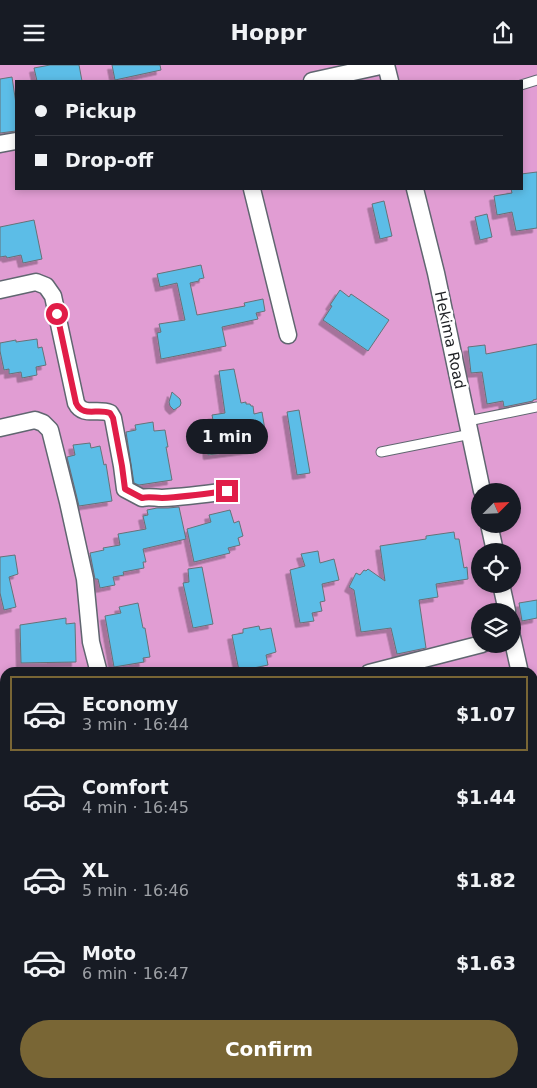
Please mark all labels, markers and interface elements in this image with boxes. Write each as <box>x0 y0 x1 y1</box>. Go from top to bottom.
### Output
icon: menu <box>20 19 48 47</box>
icon: share <box>489 19 517 47</box>
text: Hoppr <box>231 20 306 45</box>
text: Pickup <box>65 100 136 122</box>
text: Drop-off <box>65 149 153 171</box>
street label: Hekima Road <box>431 289 469 391</box>
route start <box>46 303 68 325</box>
callout: 1 min <box>186 419 268 453</box>
text: 1 min <box>202 427 252 446</box>
route end <box>216 480 238 502</box>
north arrow <box>471 483 521 533</box>
map controls <box>471 483 521 653</box>
button: locate <box>471 543 521 593</box>
button: layers <box>471 603 521 653</box>
icon: car <box>22 691 67 736</box>
text: Economy <box>82 693 178 715</box>
text: $1.07 <box>456 703 516 725</box>
text: 3 min · 16:44 <box>82 715 189 734</box>
icon: car <box>22 774 67 819</box>
text: Comfort <box>82 776 169 798</box>
text: $1.44 <box>456 786 516 808</box>
text: 4 min · 16:45 <box>82 798 189 817</box>
icon: car <box>22 857 67 902</box>
text: XL <box>82 859 109 881</box>
text: $1.82 <box>456 869 516 891</box>
text: 5 min · 16:46 <box>82 881 189 900</box>
icon: car <box>22 940 67 985</box>
text: Moto <box>82 942 136 964</box>
text: $1.63 <box>456 952 516 974</box>
text: 6 min · 16:47 <box>82 964 189 983</box>
button: Confirm <box>20 1020 518 1078</box>

